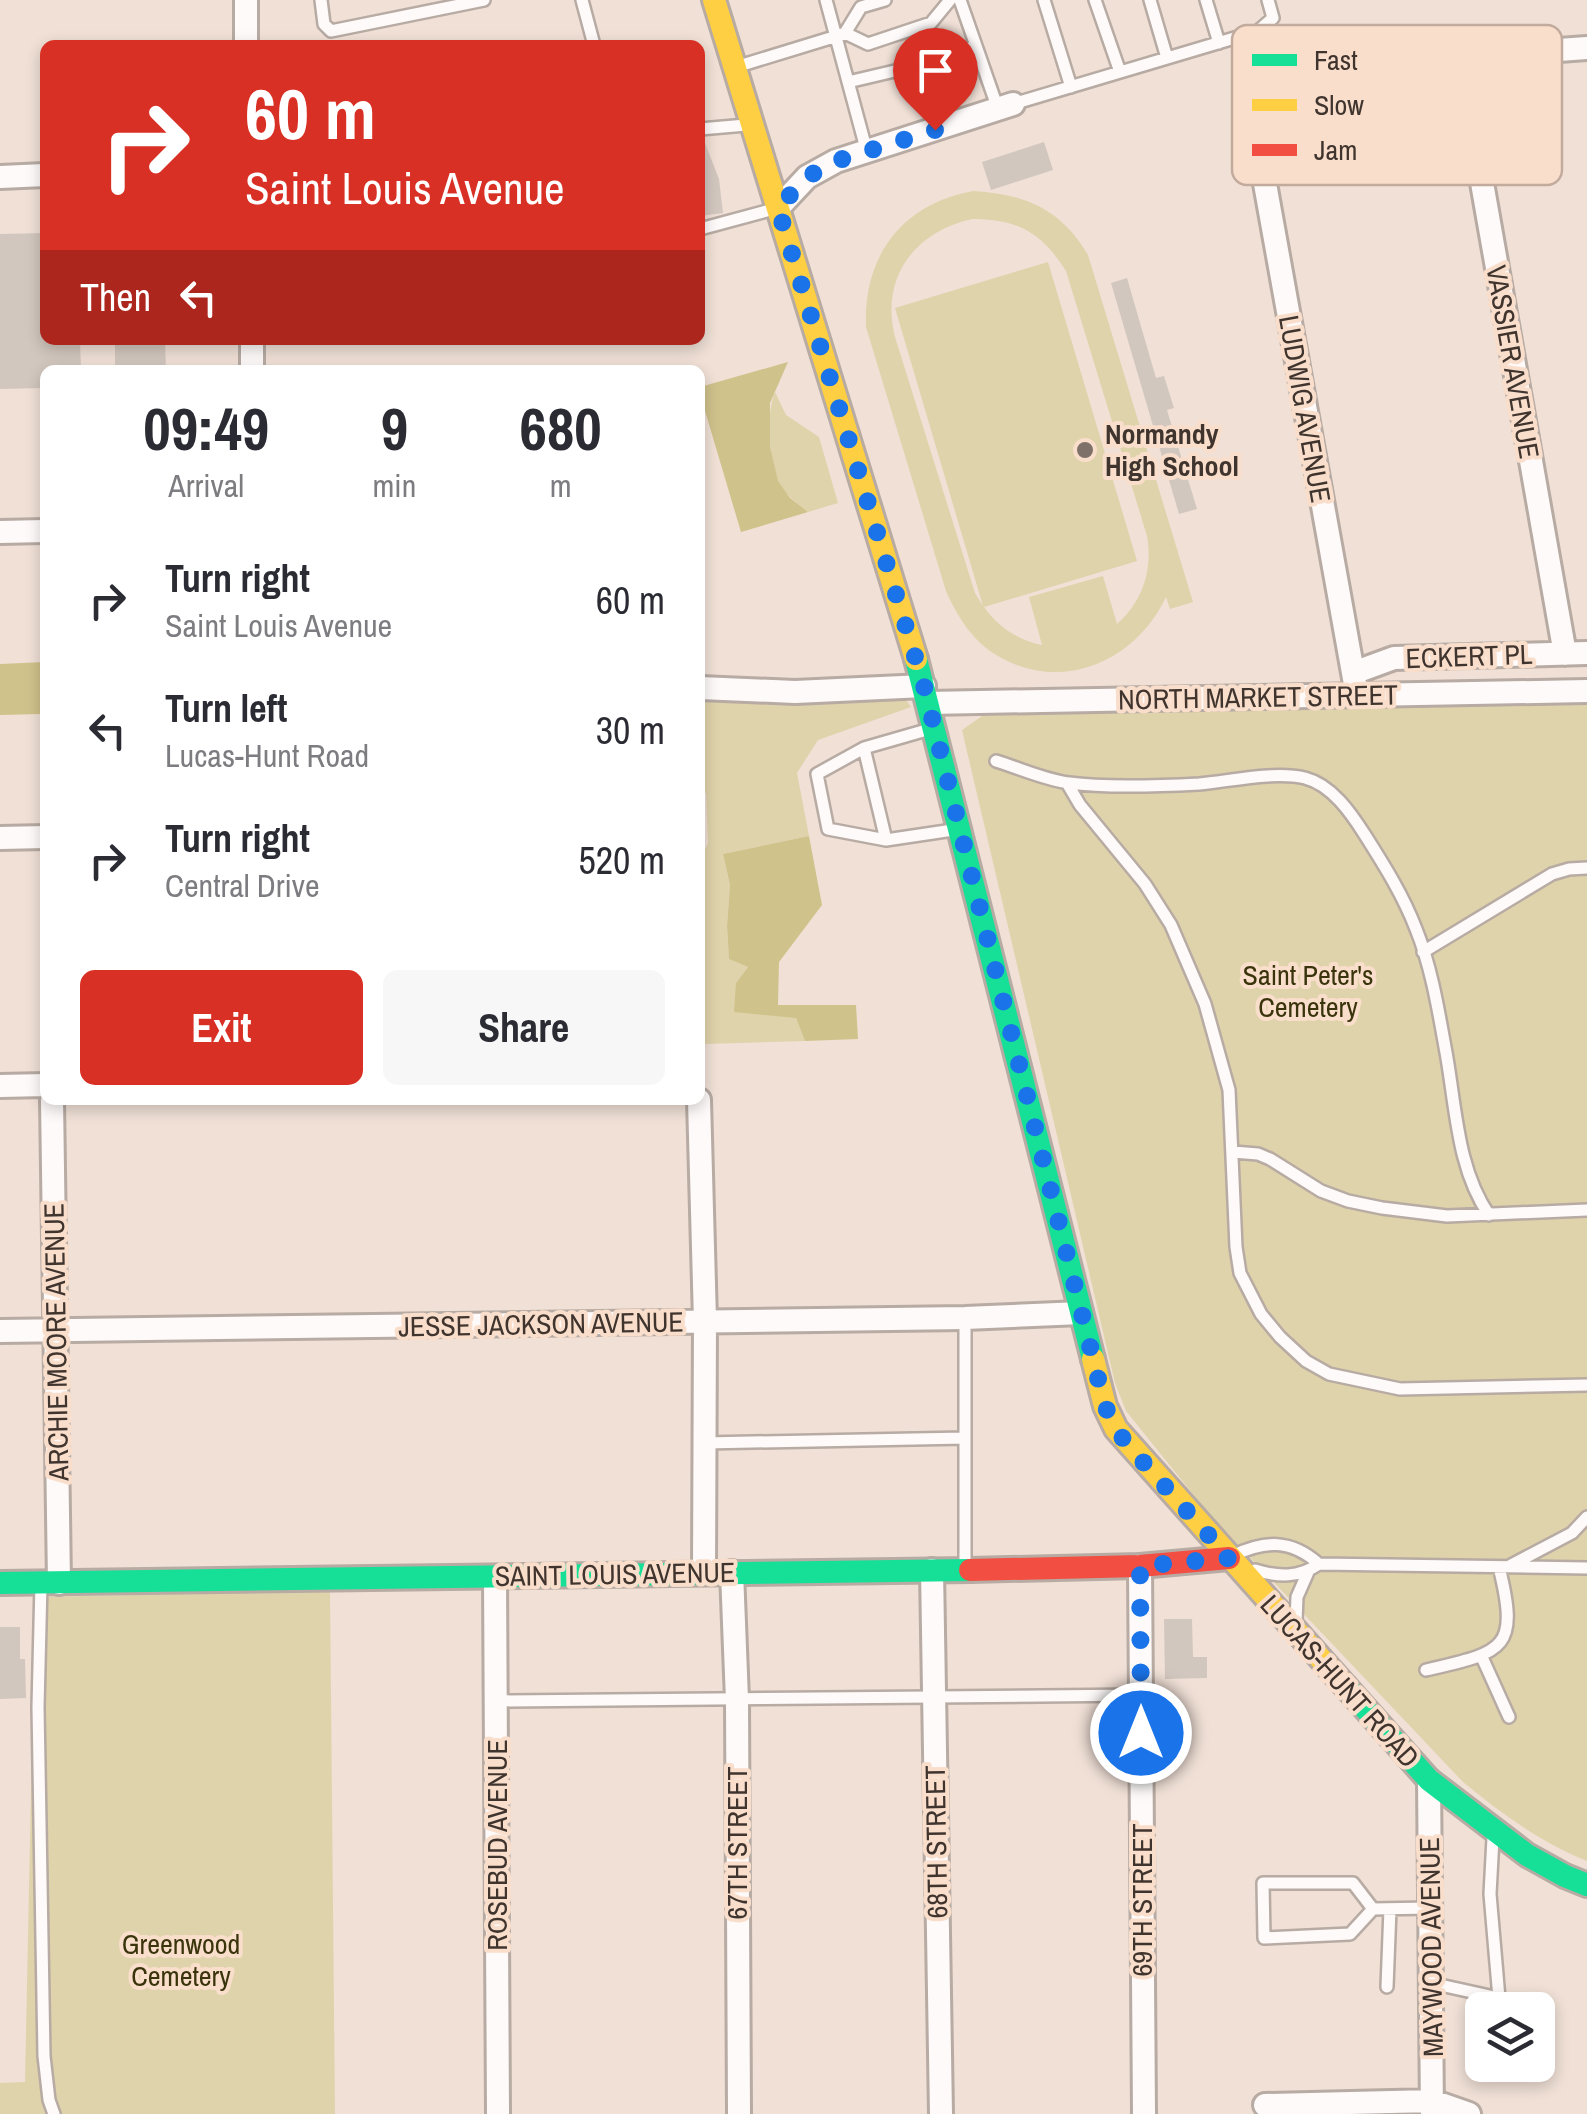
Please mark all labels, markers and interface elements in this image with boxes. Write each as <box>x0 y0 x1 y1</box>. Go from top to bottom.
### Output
legend <box>1232 25 1562 185</box>
pin <box>893 28 978 131</box>
text: Fast <box>1314 41 1358 79</box>
icon: arrive <box>908 43 963 98</box>
text: 60 m <box>245 67 376 161</box>
icon: right <box>80 80 210 210</box>
text: Slow <box>1314 86 1364 124</box>
text: Jam <box>1314 131 1357 169</box>
text: Saint Louis Avenue <box>245 157 564 218</box>
street label: VASSIER AVENUE <box>1477 262 1549 462</box>
icon: left <box>171 270 226 325</box>
text: Then <box>80 272 151 323</box>
street label: LUDWIG AVENUE <box>1270 312 1340 506</box>
text: 09:49 <box>143 388 269 469</box>
text: 9 <box>381 388 408 469</box>
text: 680 <box>520 388 602 469</box>
place label: Normandy High School <box>1105 415 1239 485</box>
marker: Normandy High School <box>1074 439 1096 461</box>
text: Arrival <box>168 464 244 507</box>
text: min <box>372 464 416 507</box>
text: m <box>550 464 572 507</box>
text: Turn right <box>165 553 310 604</box>
icon: right <box>80 573 135 628</box>
text: 60 m <box>596 575 665 626</box>
text: Saint Louis Avenue <box>165 604 392 647</box>
street label: ECKERT PL <box>1405 635 1533 677</box>
street label: NORTH MARKET STREET <box>1118 676 1398 718</box>
text: Turn left <box>165 683 287 734</box>
icon: left <box>80 703 135 758</box>
text: 30 m <box>596 705 665 756</box>
text: Lucas-Hunt Road <box>165 734 369 777</box>
text: Turn right <box>165 813 310 864</box>
icon: right <box>80 833 135 888</box>
text: 520 m <box>578 835 665 886</box>
text: Central Drive <box>165 864 320 907</box>
park label: Saint Peter's Cemetery <box>1243 956 1373 1026</box>
button: Exit <box>80 970 363 1085</box>
button: Share <box>383 970 665 1085</box>
street label: ARCHIE MOORE AVENUE <box>35 1203 77 1482</box>
street label: JESSE JACKSON AVENUE <box>398 1303 684 1345</box>
street label: SAINT LOUIS AVENUE <box>494 1553 736 1595</box>
street label: LUCAS-HUNT ROAD <box>1252 1586 1428 1776</box>
position arrow <box>1089 1681 1193 1785</box>
street label: ROSEBUD AVENUE <box>478 1739 516 1951</box>
street label: 68TH STREET <box>916 1765 956 1919</box>
street label: 67TH STREET <box>718 1766 756 1920</box>
street label: 69TH STREET <box>1123 1823 1161 1977</box>
street label: MAYWOOD AVENUE <box>1410 1837 1452 2057</box>
park label: Greenwood Cemetery <box>122 1925 240 1995</box>
map controls <box>1465 1992 1555 2082</box>
button: layers <box>1465 1992 1555 2082</box>

